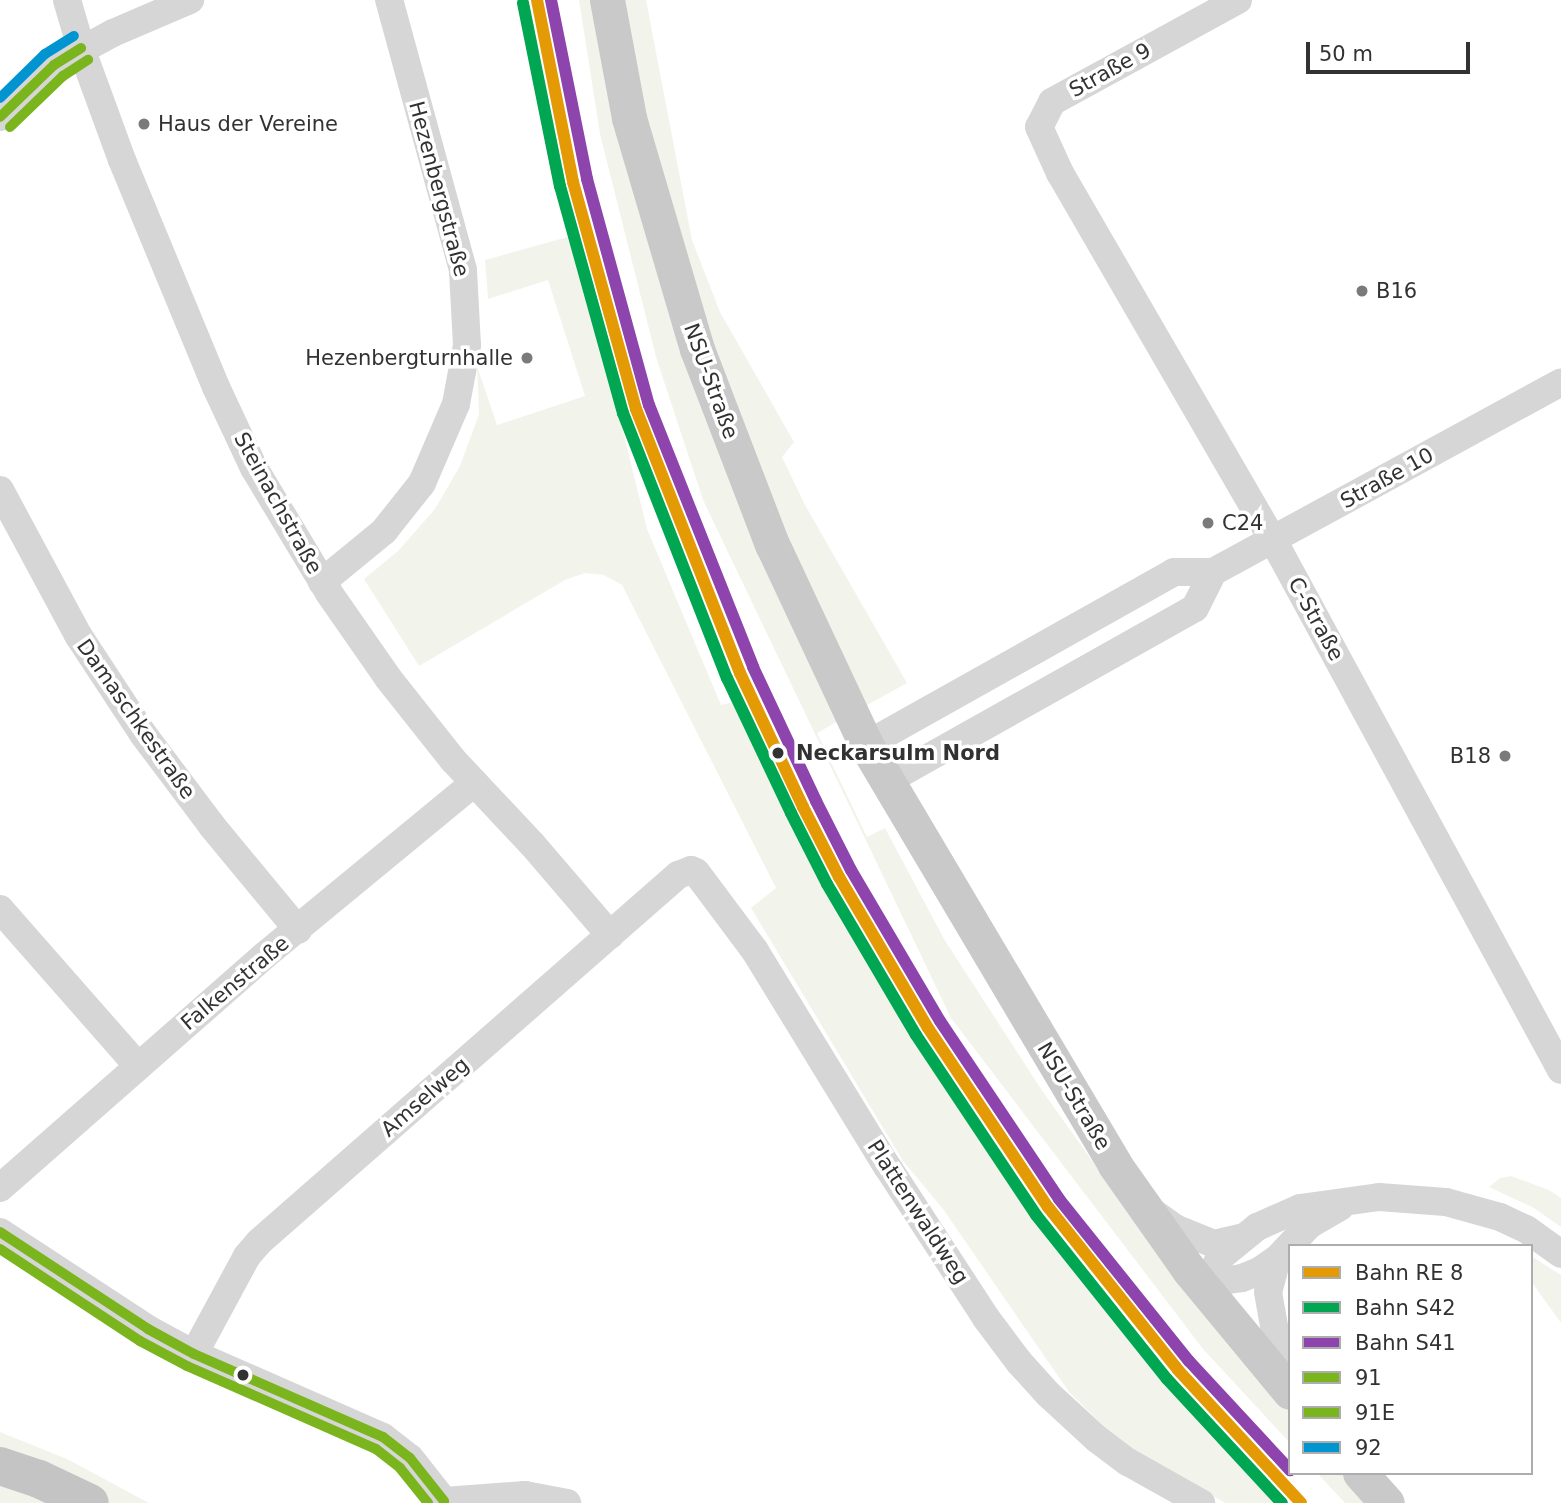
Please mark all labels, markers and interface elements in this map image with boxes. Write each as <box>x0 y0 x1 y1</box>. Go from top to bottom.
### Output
scale bar <box>1309 28 1474 72</box>
street label: Straße 9 <box>1065 37 1155 103</box>
text: 50 m <box>1319 42 1373 66</box>
street label: Hezenbergstraße <box>403 98 475 280</box>
place label: Haus der Vereine <box>158 111 338 137</box>
marker: Haus der Vereine <box>136 116 152 132</box>
place label: B16 <box>1376 278 1417 304</box>
marker: B16 <box>1354 283 1370 299</box>
street label: NSU-Straße <box>678 320 744 442</box>
place label: Hezenbergturnhalle <box>305 345 513 371</box>
marker: Hezenbergturnhalle <box>519 350 535 366</box>
street label: Steinachstraße <box>229 428 327 578</box>
street label: Straße 10 <box>1336 442 1438 514</box>
place label: C24 <box>1222 510 1263 536</box>
marker: C24 <box>1200 515 1216 531</box>
street label: C-Straße <box>1283 573 1349 665</box>
street label: Damaschkestraße <box>71 634 201 804</box>
place label: Neckarsulm Nord <box>796 740 1000 766</box>
marker: Neckarsulm Nord <box>766 741 790 765</box>
place label: B18 <box>1450 743 1491 769</box>
marker: B18 <box>1497 748 1513 764</box>
street label: Falkenstraße <box>176 930 294 1036</box>
street label: NSU-Straße <box>1032 1038 1116 1154</box>
street label: Amselweg <box>376 1052 474 1142</box>
street label: Plattenwaldweg <box>862 1135 974 1289</box>
legend <box>1288 1244 1533 1475</box>
text: Bahn RE 8 <box>1355 1261 1463 1285</box>
text: Bahn S42 <box>1355 1296 1456 1320</box>
text: Bahn S41 <box>1355 1331 1456 1355</box>
text: 91 <box>1355 1366 1382 1390</box>
unlabelled marker <box>236 1368 250 1382</box>
text: 91E <box>1355 1401 1395 1425</box>
text: 92 <box>1355 1436 1382 1460</box>

